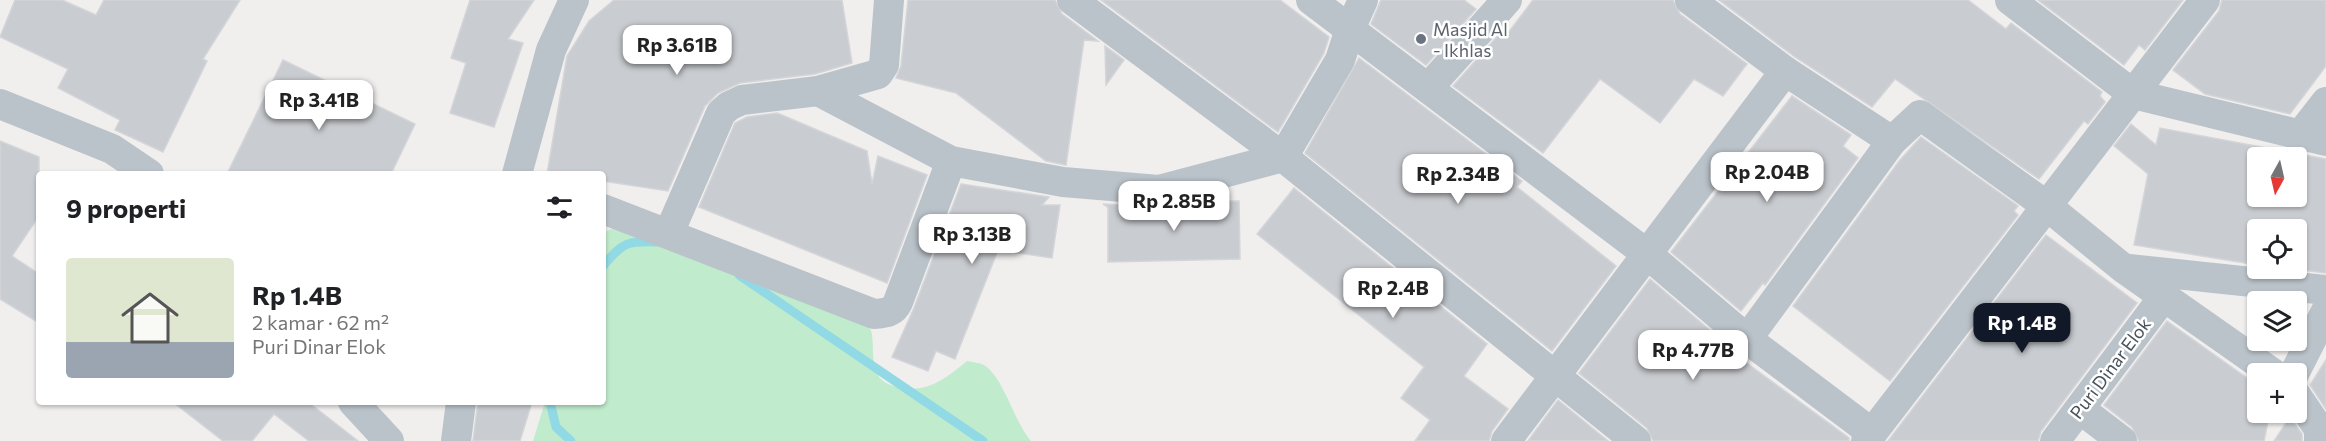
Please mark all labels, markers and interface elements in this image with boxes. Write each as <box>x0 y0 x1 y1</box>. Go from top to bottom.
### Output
place label: Masjid Al - Ikhlas <box>1433 18 1508 61</box>
pin: Rp 3.61B <box>615 25 739 76</box>
text: Rp 3.61B <box>637 32 717 56</box>
marker: Masjid Al - Ikhlas <box>1414 32 1428 46</box>
pin: Rp 3.41B <box>257 80 381 131</box>
text: Rp 3.41B <box>279 87 359 111</box>
north arrow <box>2247 147 2307 207</box>
map controls <box>2247 147 2307 423</box>
pin: Rp 2.04B <box>1705 152 1829 203</box>
pin: Rp 2.34B <box>1396 154 1520 205</box>
text: Rp 2.04B <box>1725 159 1809 183</box>
text: Rp 2.34B <box>1416 161 1500 185</box>
pin: Rp 2.85B <box>1112 181 1236 232</box>
text: Rp 2.85B <box>1132 188 1216 212</box>
icon: filters <box>543 191 576 224</box>
text: 9 properti <box>66 192 186 223</box>
pin: Rp 3.13B <box>910 214 1034 265</box>
button: locate <box>2247 219 2307 279</box>
text: Rp 3.13B <box>933 221 1011 245</box>
pin: Rp 2.4B <box>1338 268 1448 319</box>
text: Rp 2.4B <box>1357 275 1429 299</box>
text: Rp 1.4B <box>252 279 342 310</box>
icon: home <box>114 282 186 354</box>
button: layers <box>2247 291 2307 351</box>
pin: Rp 1.4B <box>1967 303 2077 354</box>
text: 2 kamar · 62 m² <box>252 310 389 334</box>
text: Rp 1.4B <box>1987 310 2057 334</box>
street label: Puri Dinar Elok <box>2065 313 2155 423</box>
pin: Rp 4.77B <box>1631 330 1755 381</box>
text: Puri Dinar Elok <box>252 334 386 358</box>
text: Rp 4.77B <box>1652 337 1734 361</box>
button: + <box>2247 363 2307 423</box>

